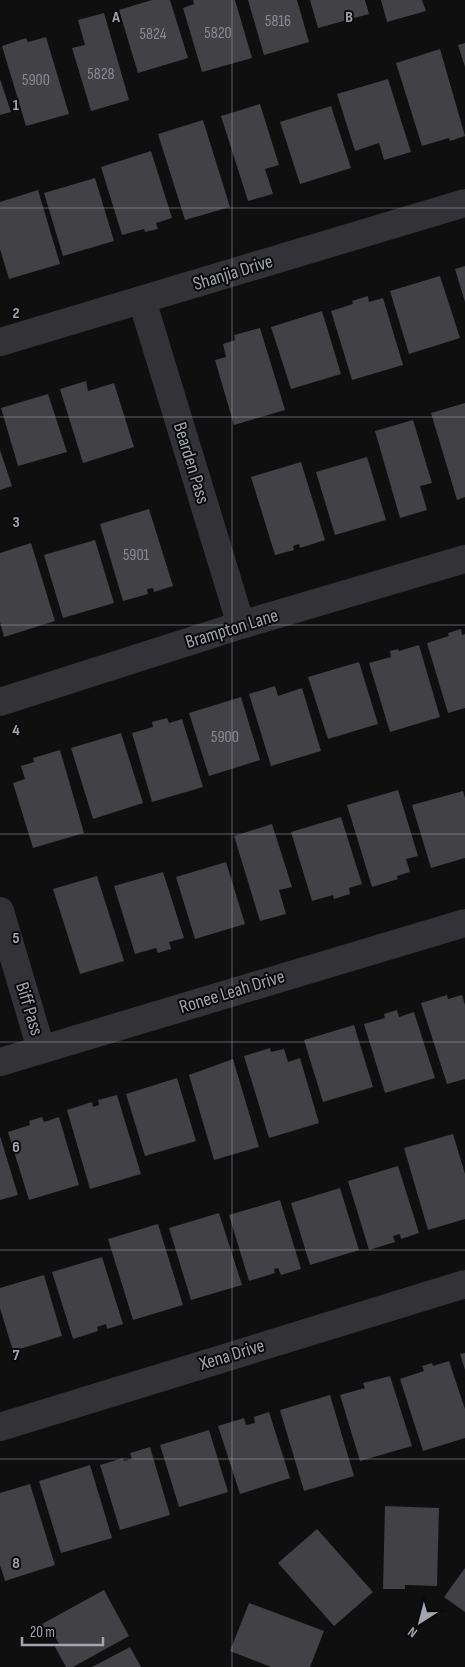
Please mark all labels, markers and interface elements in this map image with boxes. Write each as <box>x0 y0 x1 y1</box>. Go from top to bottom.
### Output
text: A <box>111 8 120 27</box>
text: B <box>345 8 353 27</box>
house number: 5816 <box>265 12 291 31</box>
house number: 5820 <box>204 24 232 43</box>
house number: 5824 <box>140 25 167 44</box>
house number: 5828 <box>87 65 115 84</box>
house number: 5900 <box>22 71 50 90</box>
text: 1 <box>13 96 20 115</box>
street label: Shanjia Drive <box>190 250 276 296</box>
text: 2 <box>12 304 20 323</box>
street label: Bearden Pass <box>168 420 214 507</box>
text: 3 <box>12 513 20 532</box>
house number: 5901 <box>123 546 150 565</box>
street label: Brampton Lane <box>183 604 281 654</box>
text: 4 <box>12 721 20 740</box>
house number: 5900 <box>211 728 239 747</box>
text: 5 <box>12 929 20 948</box>
street label: Ronee Leah Drive <box>177 965 287 1019</box>
street label: Biff Pass <box>10 980 48 1039</box>
text: 6 <box>12 1138 20 1157</box>
street label: Xena Drive <box>196 1334 267 1376</box>
text: 7 <box>13 1346 20 1365</box>
text: 8 <box>12 1554 20 1573</box>
north arrow <box>395 1597 445 1647</box>
scale bar <box>22 1614 104 1646</box>
text: 20 m <box>30 1623 55 1642</box>
text: N <box>405 1623 421 1641</box>

